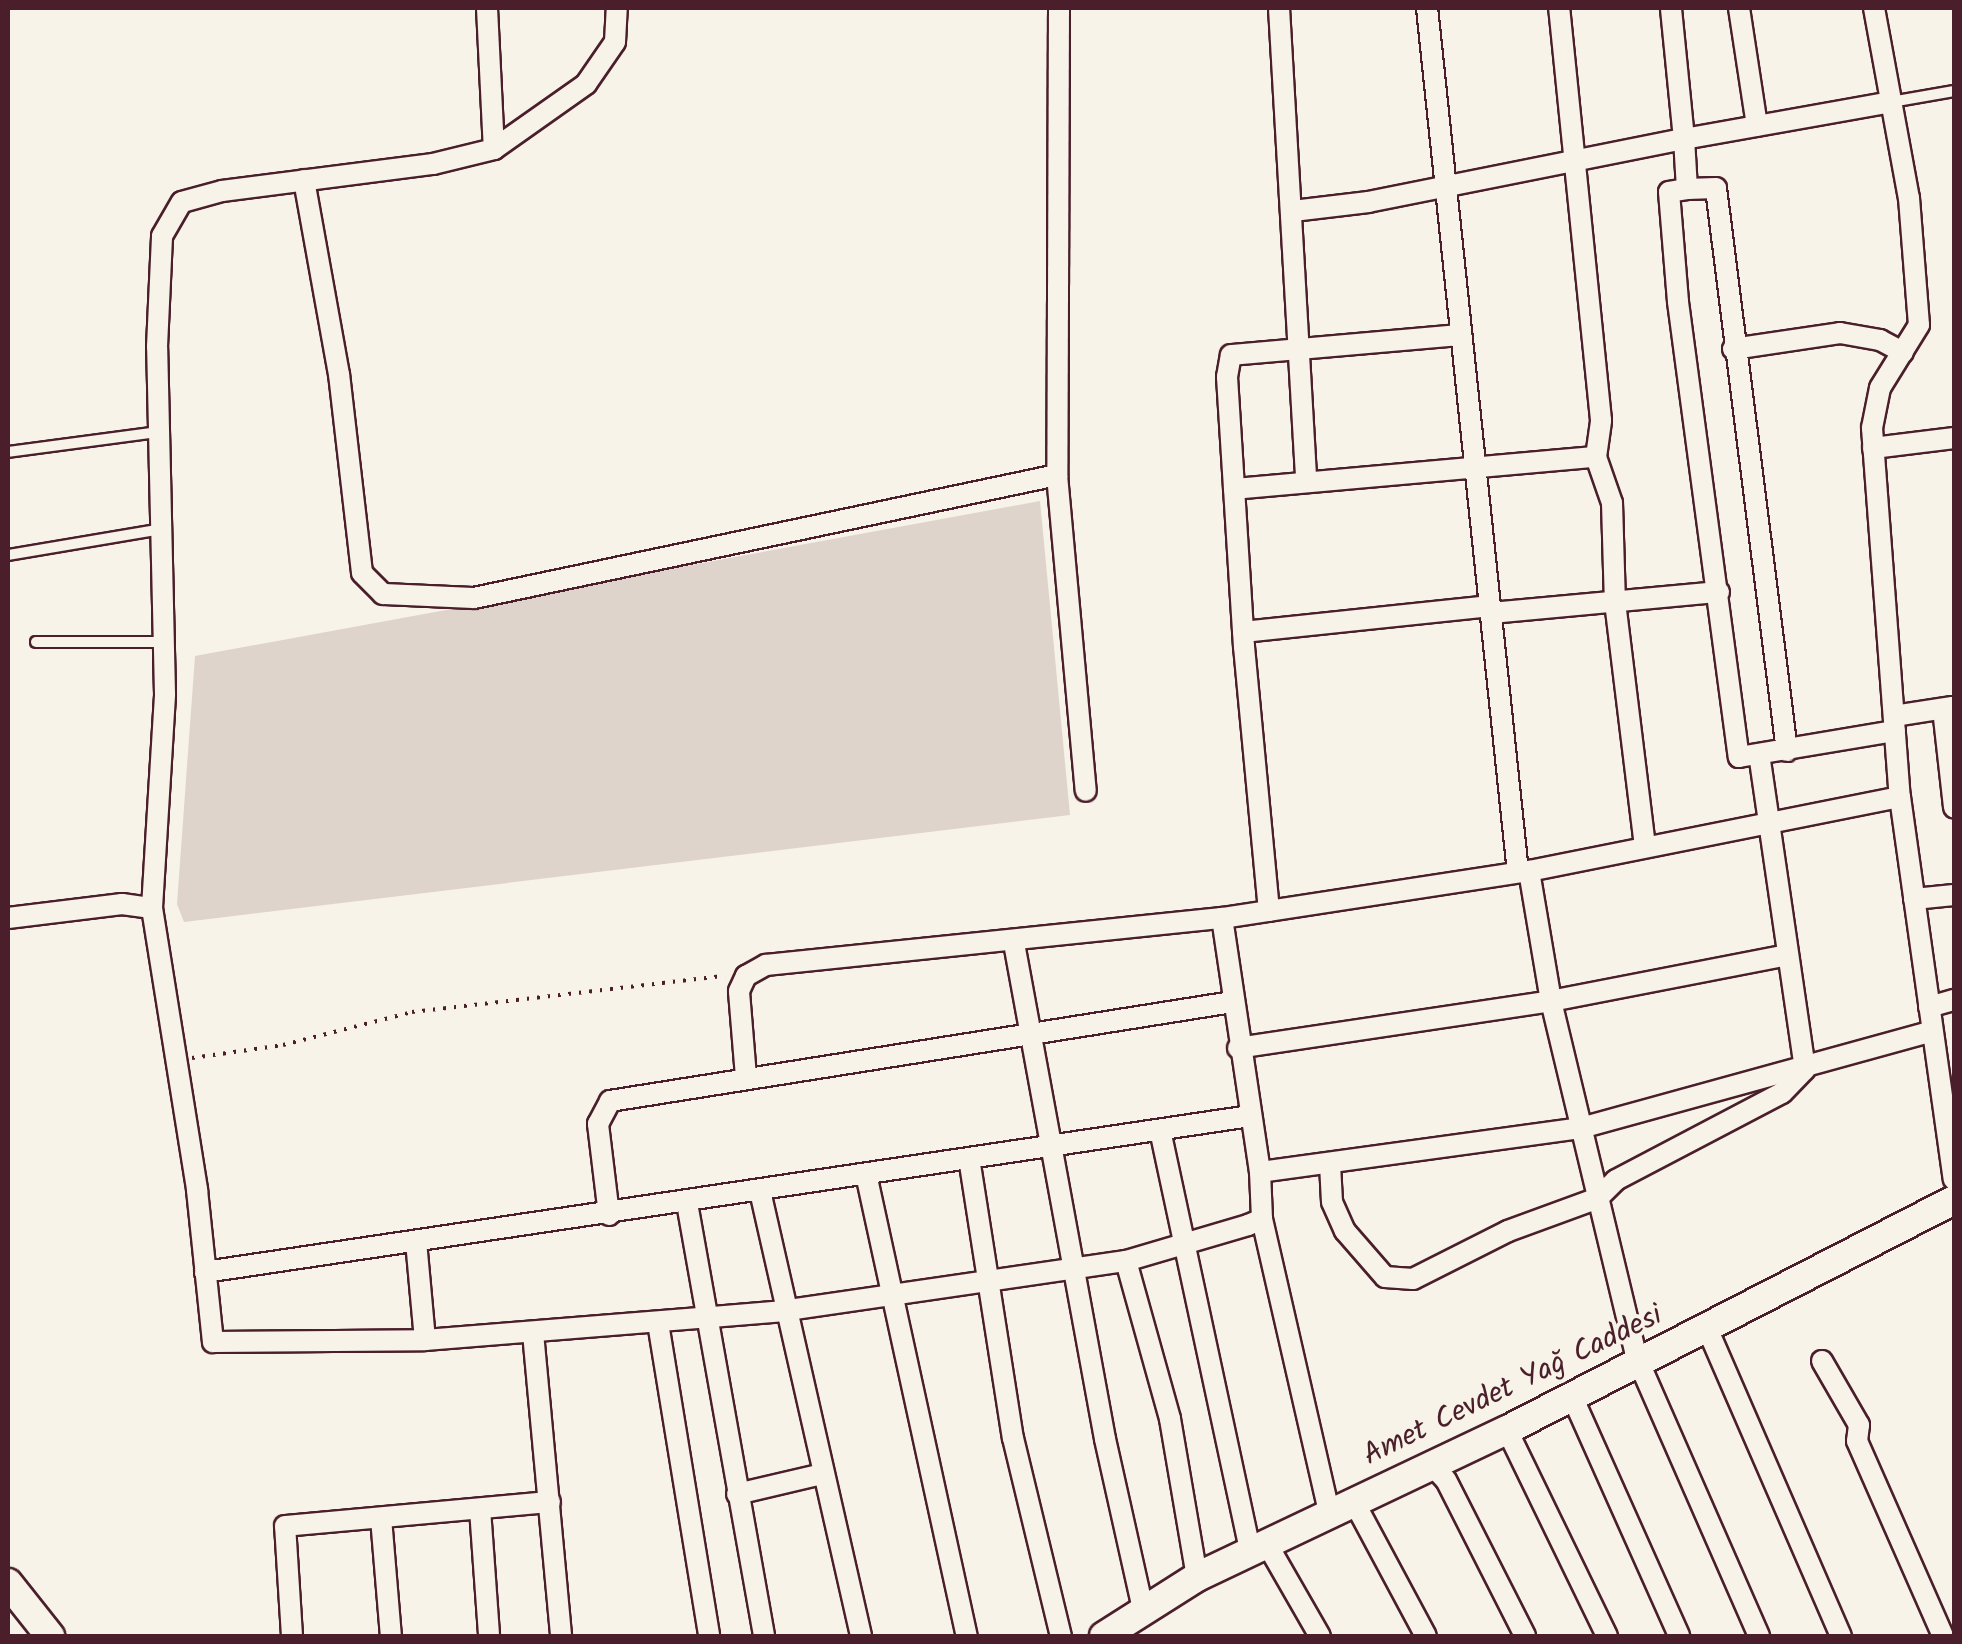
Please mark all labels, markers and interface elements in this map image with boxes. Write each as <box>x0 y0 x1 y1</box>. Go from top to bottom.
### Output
street label: Amet Cevdet Yağ Caddesi <box>1358 1298 1668 1474</box>

